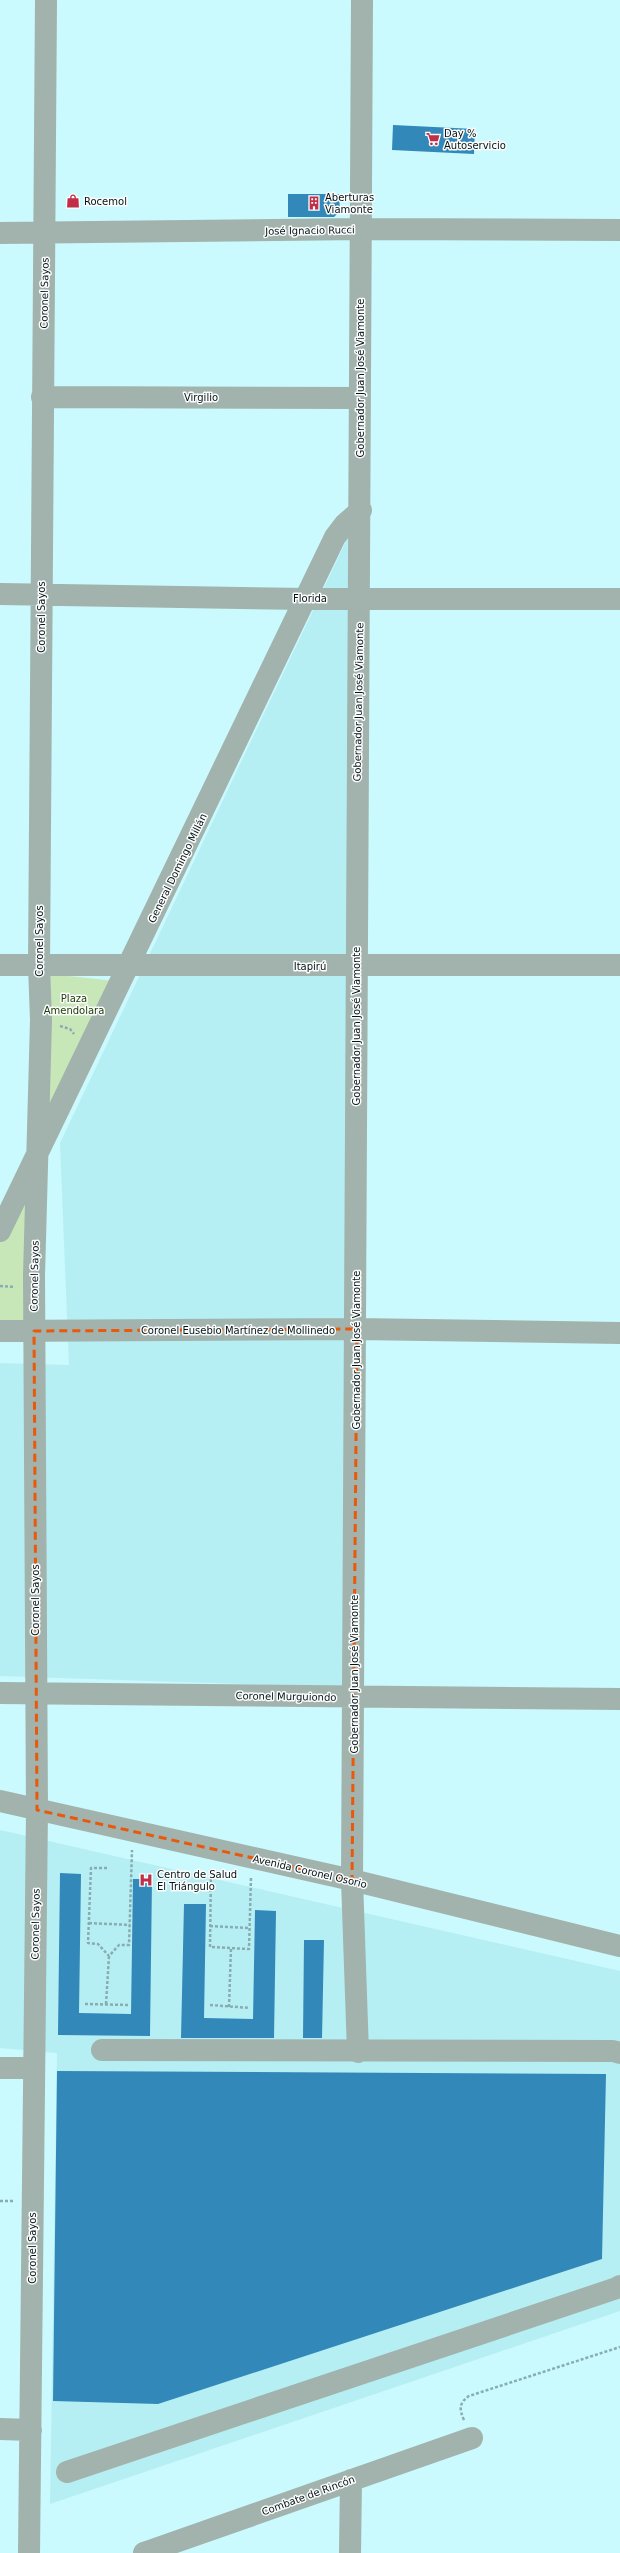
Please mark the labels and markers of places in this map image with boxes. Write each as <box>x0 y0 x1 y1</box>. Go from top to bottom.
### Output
place label: Day % Autoservicio <box>444 128 506 151</box>
supermarket icon: Day % Autoservicio <box>425 131 441 147</box>
place label: Aberturas Viamonte <box>325 192 374 215</box>
shop icon: Rocemol <box>65 193 81 209</box>
building icon: Aberturas Viamonte <box>306 195 322 211</box>
place label: Rocemol <box>84 196 127 207</box>
place label: Centro de Salud El Triángulo <box>157 1869 237 1892</box>
hospital icon: Centro de Salud El Triángulo <box>138 1872 154 1888</box>

